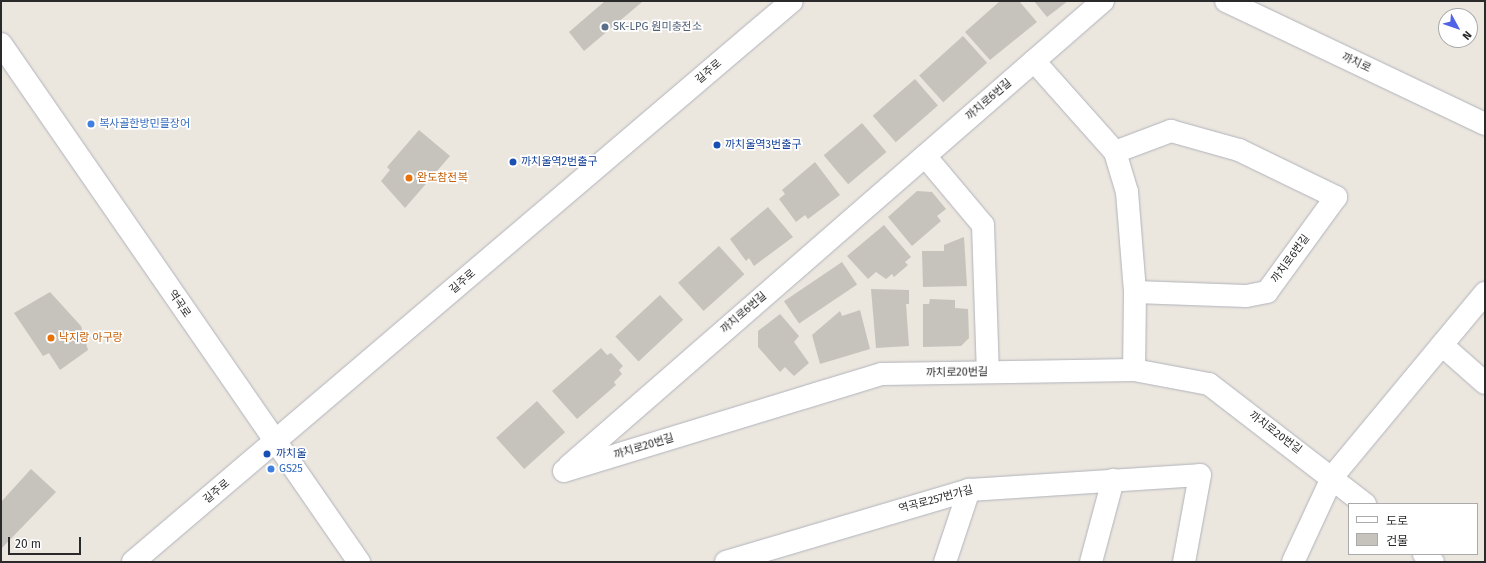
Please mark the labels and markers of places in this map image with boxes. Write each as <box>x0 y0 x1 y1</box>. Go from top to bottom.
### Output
place label: SK-LPG 원미충전소 <box>613 20 702 34</box>
marker: SK-LPG 원미충전소 <box>600 22 610 32</box>
place label: 복사골한방민믈장어 <box>99 117 190 131</box>
marker: 복사골한방민믈장어 <box>86 119 96 129</box>
place label: 까치울역3번출구 <box>725 138 801 152</box>
marker: 까치울역3번출구 <box>712 140 722 150</box>
place label: 까치울역2번출구 <box>521 155 597 169</box>
marker: 까치울역2번출구 <box>508 157 518 167</box>
place label: 완도참전복 <box>417 171 468 185</box>
marker: 완도참전복 <box>404 173 414 183</box>
place label: 낙지랑 아구랑 <box>59 331 123 345</box>
marker: 낙지랑 아구랑 <box>46 333 56 343</box>
place label: 까치울 <box>276 447 306 461</box>
marker: 까치울 <box>261 448 273 460</box>
place label: GS25 <box>279 462 303 476</box>
marker: GS25 <box>266 464 276 474</box>

